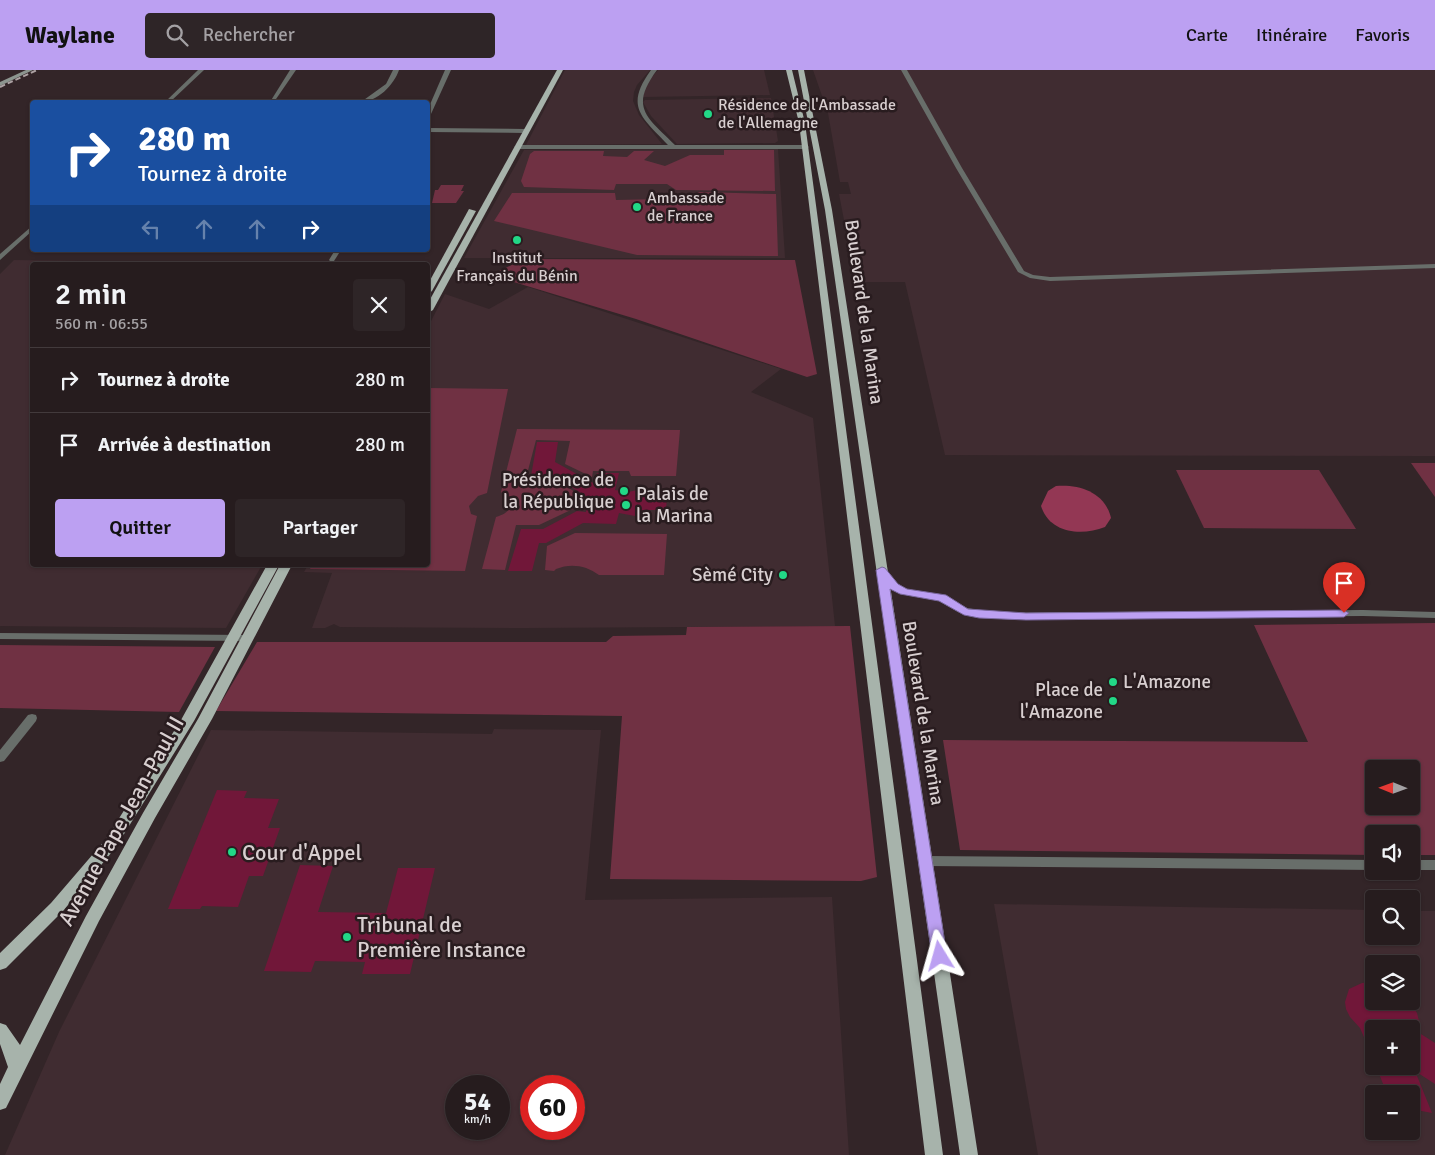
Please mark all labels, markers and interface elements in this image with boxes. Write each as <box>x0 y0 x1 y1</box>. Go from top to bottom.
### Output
search box <box>145 13 495 58</box>
text: Waylane <box>25 20 115 50</box>
icon: search <box>163 21 191 49</box>
text: Rechercher <box>203 23 295 47</box>
text: Carte <box>1186 24 1228 46</box>
text: Itinéraire <box>1256 24 1327 46</box>
text: Favoris <box>1355 24 1410 46</box>
place label: Résidence de l'Ambassade de l'Allemagne <box>718 95 896 133</box>
marker: Résidence de l'Ambassade de l'Allemagne <box>702 108 714 120</box>
text: 280 m <box>138 117 231 160</box>
icon: right <box>55 120 120 185</box>
text: Tournez à droite <box>138 160 287 187</box>
place label: Ambassade de France <box>647 188 725 226</box>
marker: Ambassade de France <box>631 201 643 213</box>
icon: left <box>137 215 165 243</box>
icon: ahead <box>190 215 218 243</box>
icon: ahead <box>243 215 271 243</box>
icon: right <box>296 215 324 243</box>
street label: Boulevard de la Marina <box>839 218 889 406</box>
marker: Institut Français du Bénin <box>511 234 523 246</box>
place label: Institut Français du Bénin <box>456 248 578 286</box>
text: 2 min <box>55 276 127 313</box>
button: close <box>353 279 405 331</box>
text: 560 m · 06:55 <box>55 314 148 334</box>
icon: right <box>55 366 83 394</box>
text: Tournez à droite <box>98 368 230 392</box>
text: 280 m <box>355 368 405 392</box>
icon: arrive <box>55 431 83 459</box>
text: Arrivée à destination <box>98 433 271 457</box>
text: 280 m <box>355 433 405 457</box>
place label: Présidence de la République <box>502 468 614 514</box>
place label: Palais de la Marina <box>636 482 713 528</box>
marker: Présidence de la République <box>618 485 630 497</box>
button: Quitter <box>55 499 225 557</box>
button: Partager <box>235 499 405 557</box>
marker: Palais de la Marina <box>620 499 632 511</box>
pin <box>1323 562 1365 613</box>
place label: Sèmé City <box>692 563 773 587</box>
marker: Sèmé City <box>777 569 789 581</box>
icon: arrive <box>1330 569 1358 597</box>
street label: Boulevard de la Marina <box>897 619 949 807</box>
place label: L'Amazone <box>1123 670 1211 694</box>
marker: L'Amazone <box>1107 676 1119 688</box>
place label: Place de l'Amazone <box>1020 678 1103 724</box>
marker: Place de l'Amazone <box>1107 695 1119 707</box>
street label: Avenue Pape Jean-Paul II <box>52 711 190 931</box>
north arrow <box>1365 760 1420 815</box>
map controls <box>1365 760 1420 1140</box>
button: sound <box>1365 825 1420 880</box>
place label: Cour d'Appel <box>242 839 362 866</box>
marker: Cour d'Appel <box>226 846 238 858</box>
button: search <box>1365 890 1420 945</box>
place label: Tribunal de Première Instance <box>357 911 526 963</box>
position arrow <box>913 929 965 981</box>
marker: Tribunal de Première Instance <box>341 931 353 943</box>
button: layers <box>1365 955 1420 1010</box>
button: + <box>1365 1020 1420 1075</box>
speed limit sign: 60 <box>520 1075 585 1140</box>
button: − <box>1365 1085 1420 1140</box>
text: 54 <box>464 1086 491 1117</box>
text: km/h <box>464 1112 491 1127</box>

